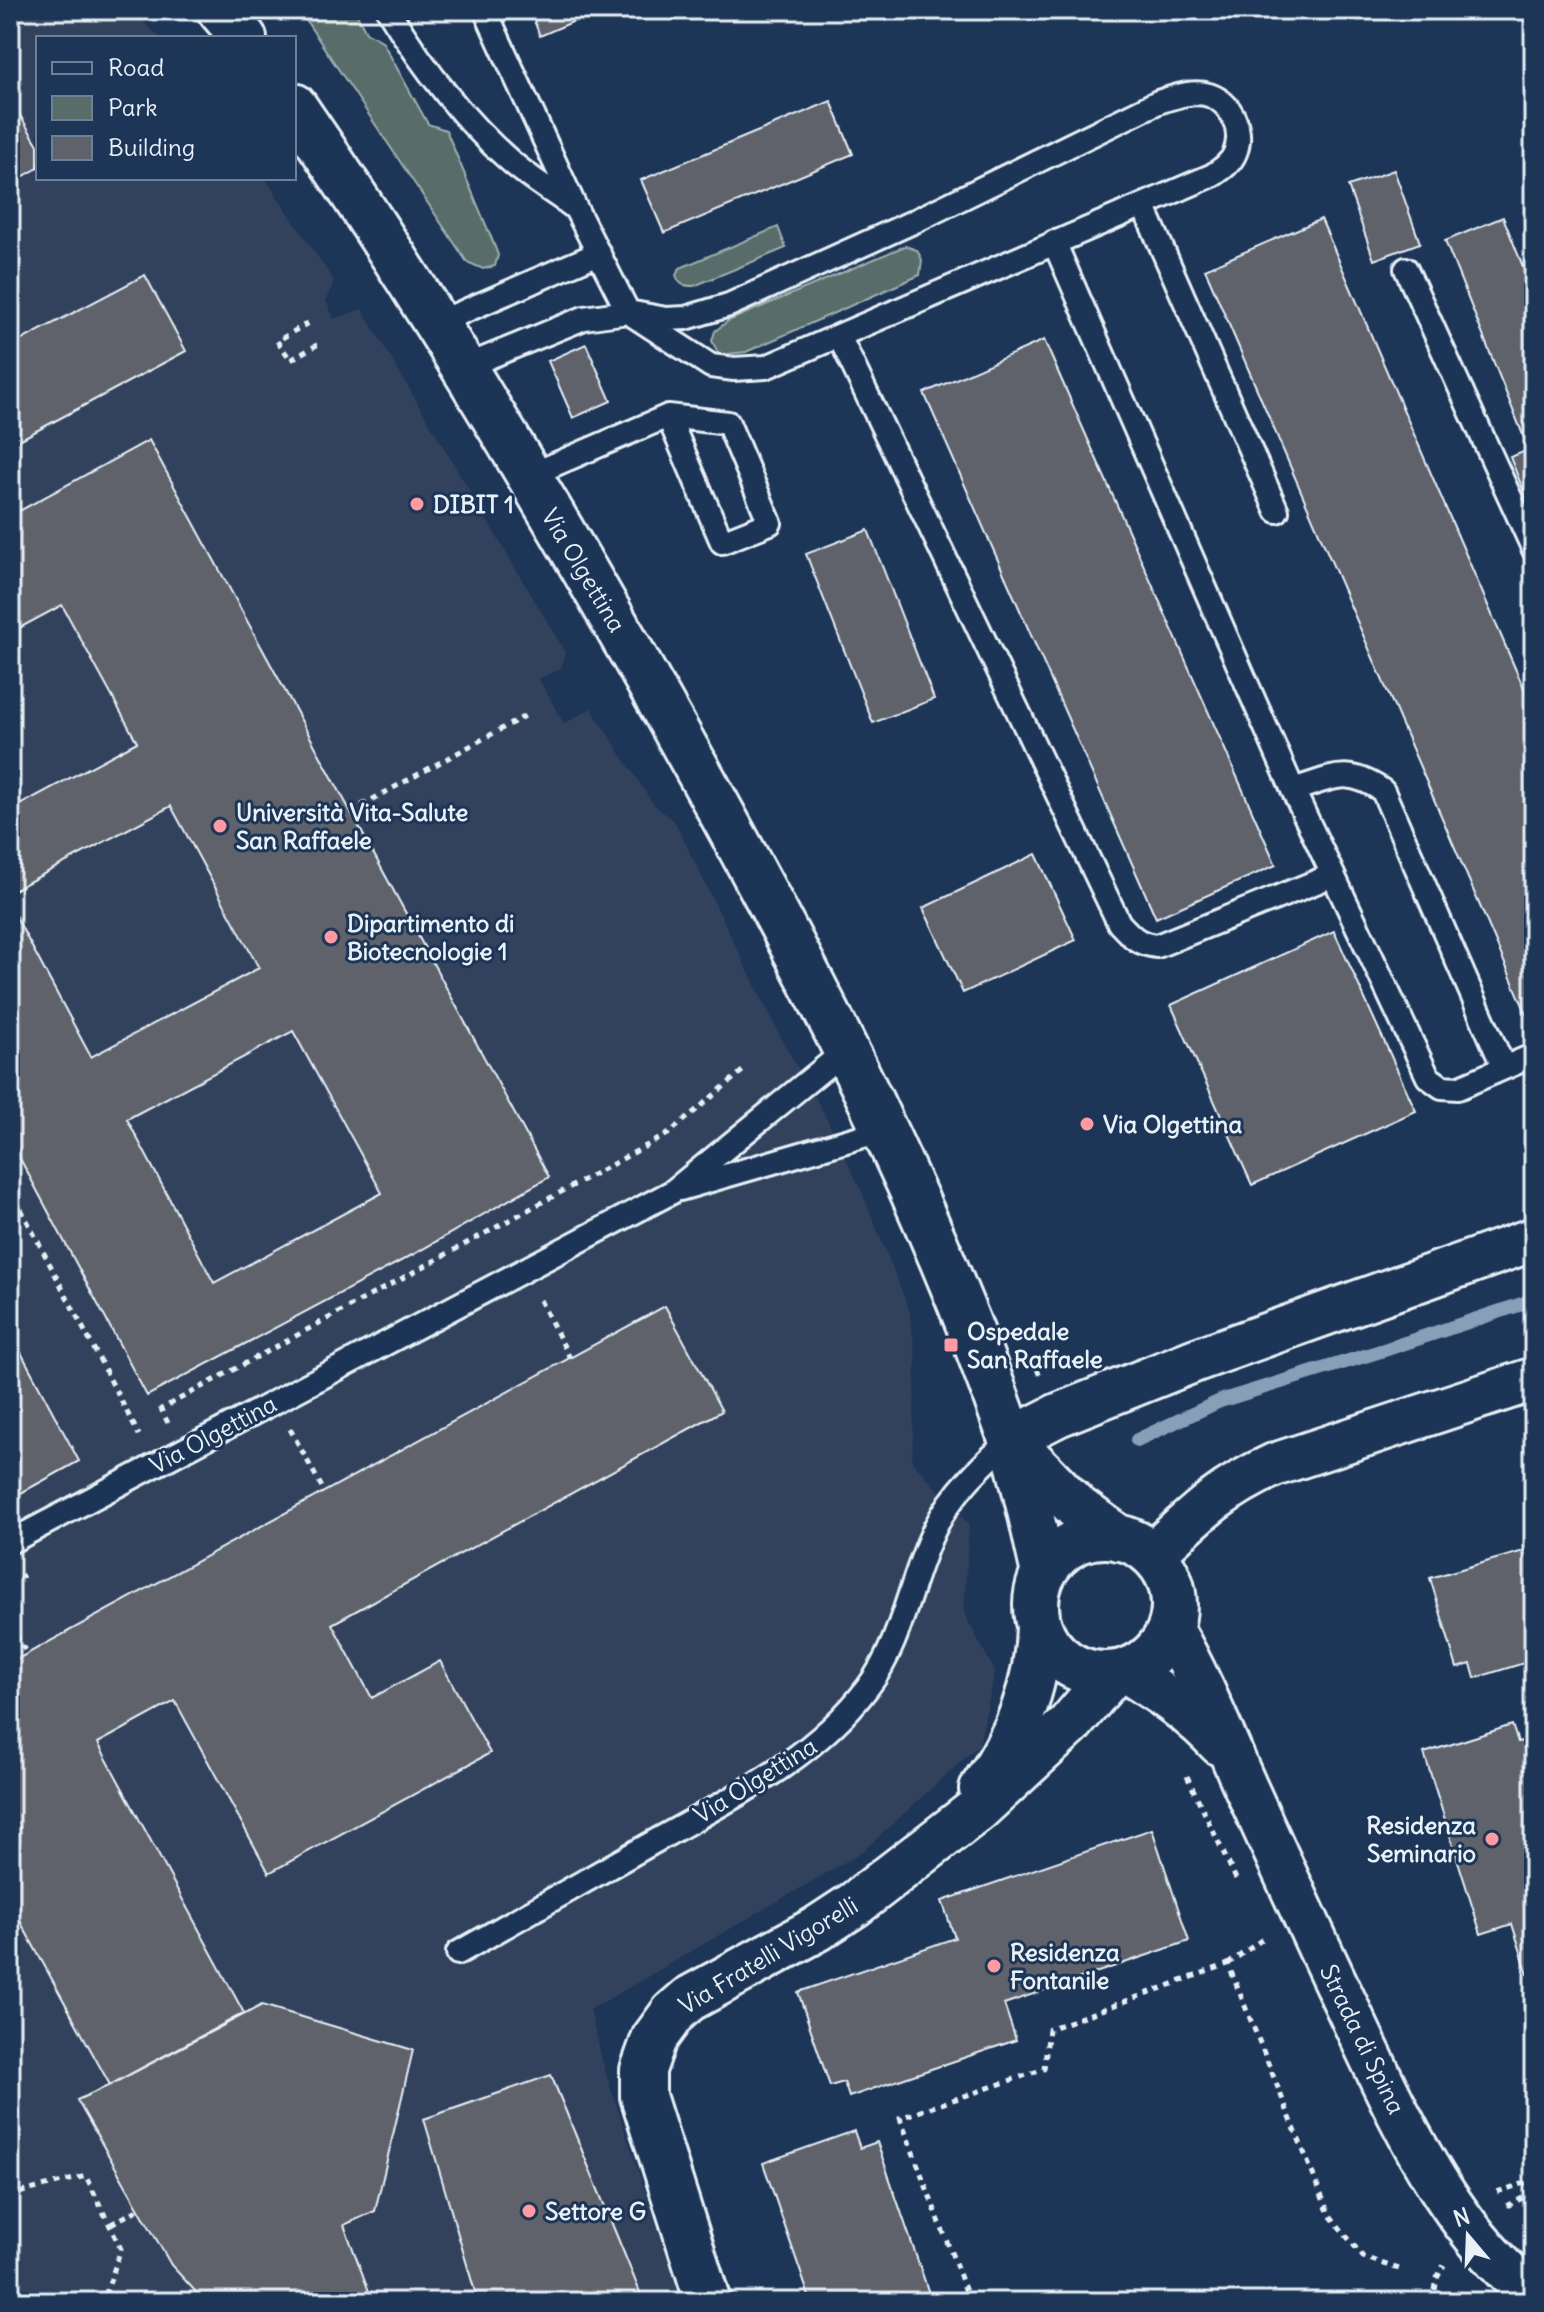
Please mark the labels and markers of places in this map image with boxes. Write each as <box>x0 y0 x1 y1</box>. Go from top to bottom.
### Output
place label: DIBIT 1 <box>433 489 514 519</box>
marker: DIBIT 1 <box>408 495 426 513</box>
place label: Università Vita-Salute San Raffaele <box>236 797 468 855</box>
marker: Università Vita-Salute San Raffaele <box>211 817 229 835</box>
place label: Dipartimento di Biotecnologie 1 <box>347 908 514 966</box>
marker: Dipartimento di Biotecnologie 1 <box>322 928 340 946</box>
place label: Via Olgettina <box>1103 1109 1243 1139</box>
marker: Via Olgettina <box>1078 1115 1096 1133</box>
place label: Ospedale San Raffaele <box>967 1316 1103 1374</box>
marker: Ospedale San Raffaele <box>942 1336 960 1354</box>
place label: Residenza Seminario <box>1366 1810 1476 1868</box>
marker: Residenza Seminario <box>1483 1830 1501 1848</box>
place label: Residenza Fontanile <box>1010 1937 1120 1995</box>
marker: Residenza Fontanile <box>985 1957 1003 1975</box>
place label: Settore G <box>545 2196 646 2226</box>
marker: Settore G <box>520 2202 538 2220</box>

